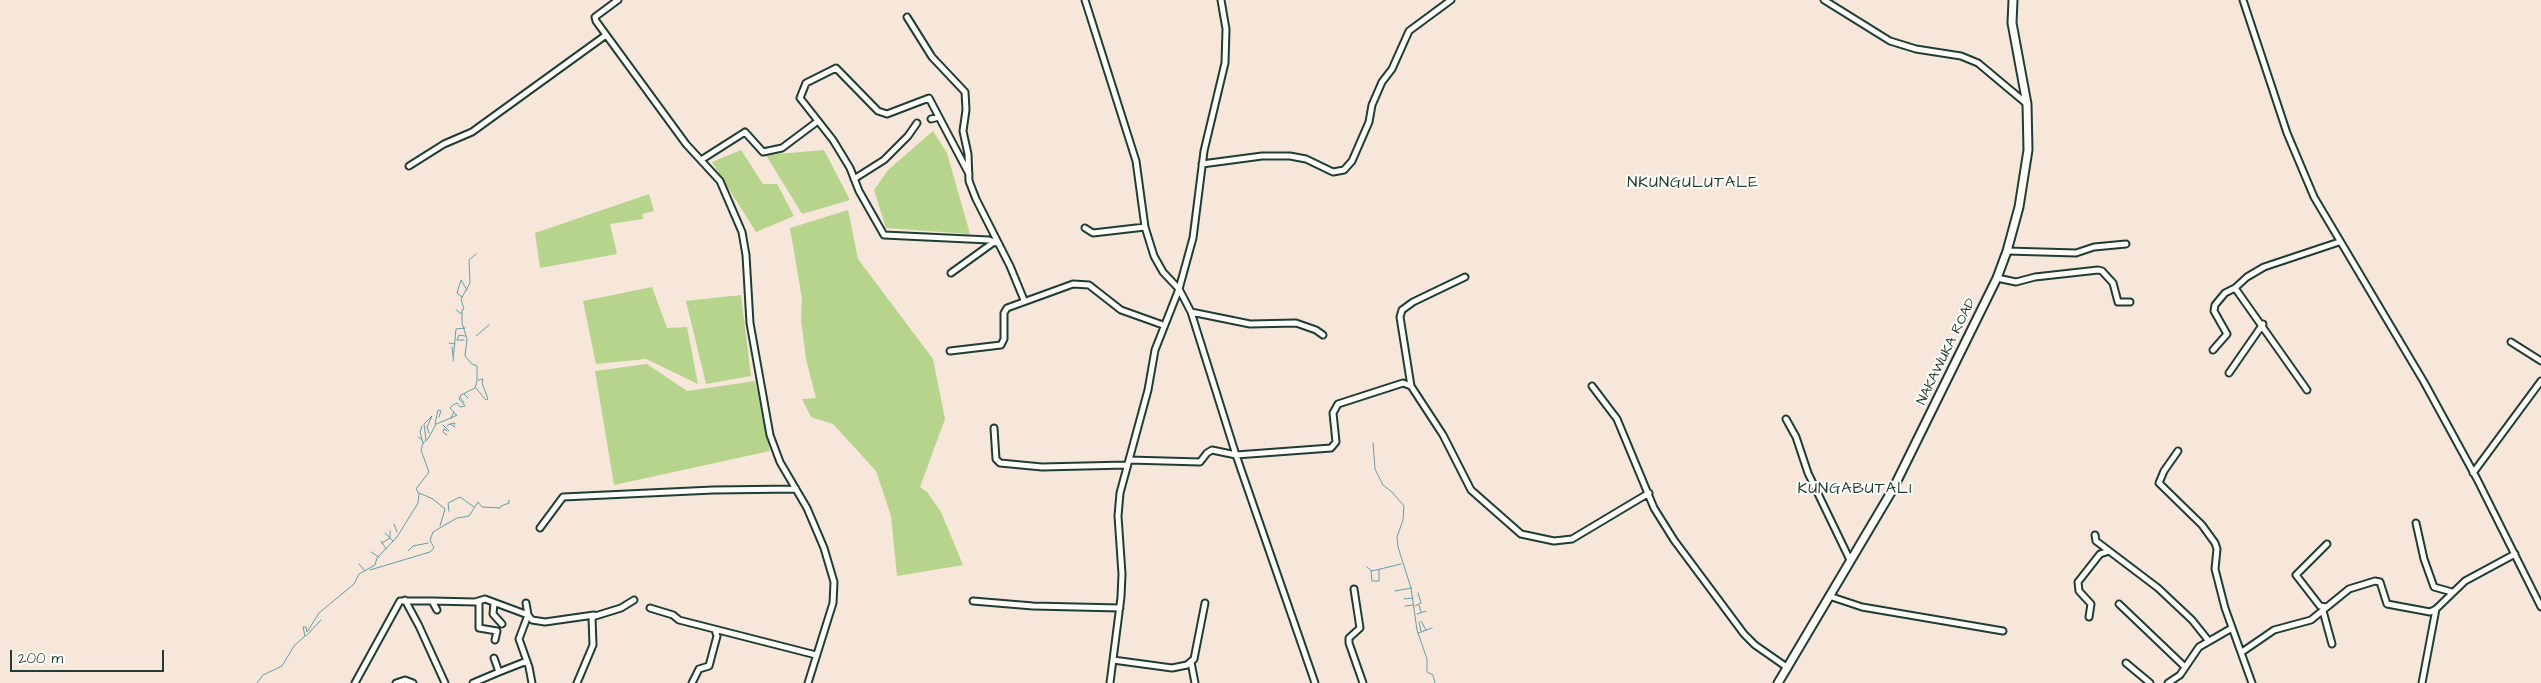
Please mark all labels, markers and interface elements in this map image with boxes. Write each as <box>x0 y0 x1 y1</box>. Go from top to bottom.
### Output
district label: NKUNGULUTALE <box>1626 174 1760 194</box>
street label: NAKAWUKA ROAD <box>1914 296 1980 408</box>
district label: KUNGABUTALI <box>1796 480 1914 500</box>
scale bar <box>12 640 166 672</box>
text: 200 m <box>18 648 63 669</box>

